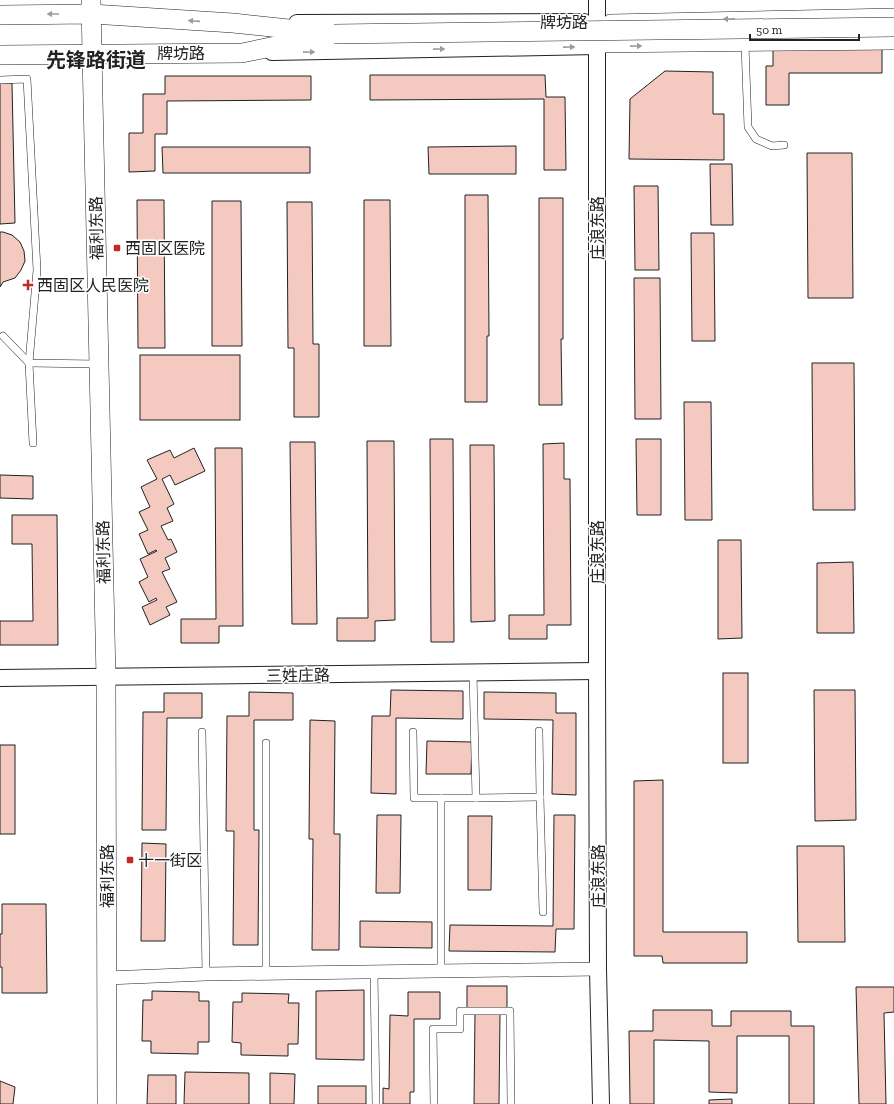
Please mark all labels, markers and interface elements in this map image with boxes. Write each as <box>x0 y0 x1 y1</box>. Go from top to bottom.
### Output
one-way arrow <box>46 11 59 17</box>
street label: 牌坊路 <box>540 13 588 32</box>
one-way arrow <box>722 16 735 22</box>
scale bar <box>750 16 859 42</box>
one-way arrow <box>188 17 200 24</box>
text: 50 m <box>756 23 783 37</box>
one-way arrow <box>630 43 643 49</box>
street label: 牌坊路 <box>157 44 205 63</box>
one-way arrow <box>563 44 576 50</box>
one-way arrow <box>433 46 446 52</box>
district label: 先锋路街道 <box>46 48 146 72</box>
one-way arrow <box>303 49 316 55</box>
street label: 福利东路 <box>86 196 107 260</box>
street label: 庄浪东路 <box>588 196 607 260</box>
place label: 西固区医院 <box>125 239 205 258</box>
marker: 西固区医院 <box>112 243 122 253</box>
place label: 西固区人民医院 <box>37 276 149 295</box>
marker: 西固区人民医院 <box>22 279 34 291</box>
street label: 福利东路 <box>93 520 114 584</box>
street label: 庄浪东路 <box>588 520 607 584</box>
street label: 三姓庄路 <box>266 665 330 686</box>
street label: 福利东路 <box>98 844 117 908</box>
street label: 庄浪东路 <box>589 844 608 908</box>
place label: 十一街区 <box>138 851 202 870</box>
marker: 十一街区 <box>125 855 135 865</box>

